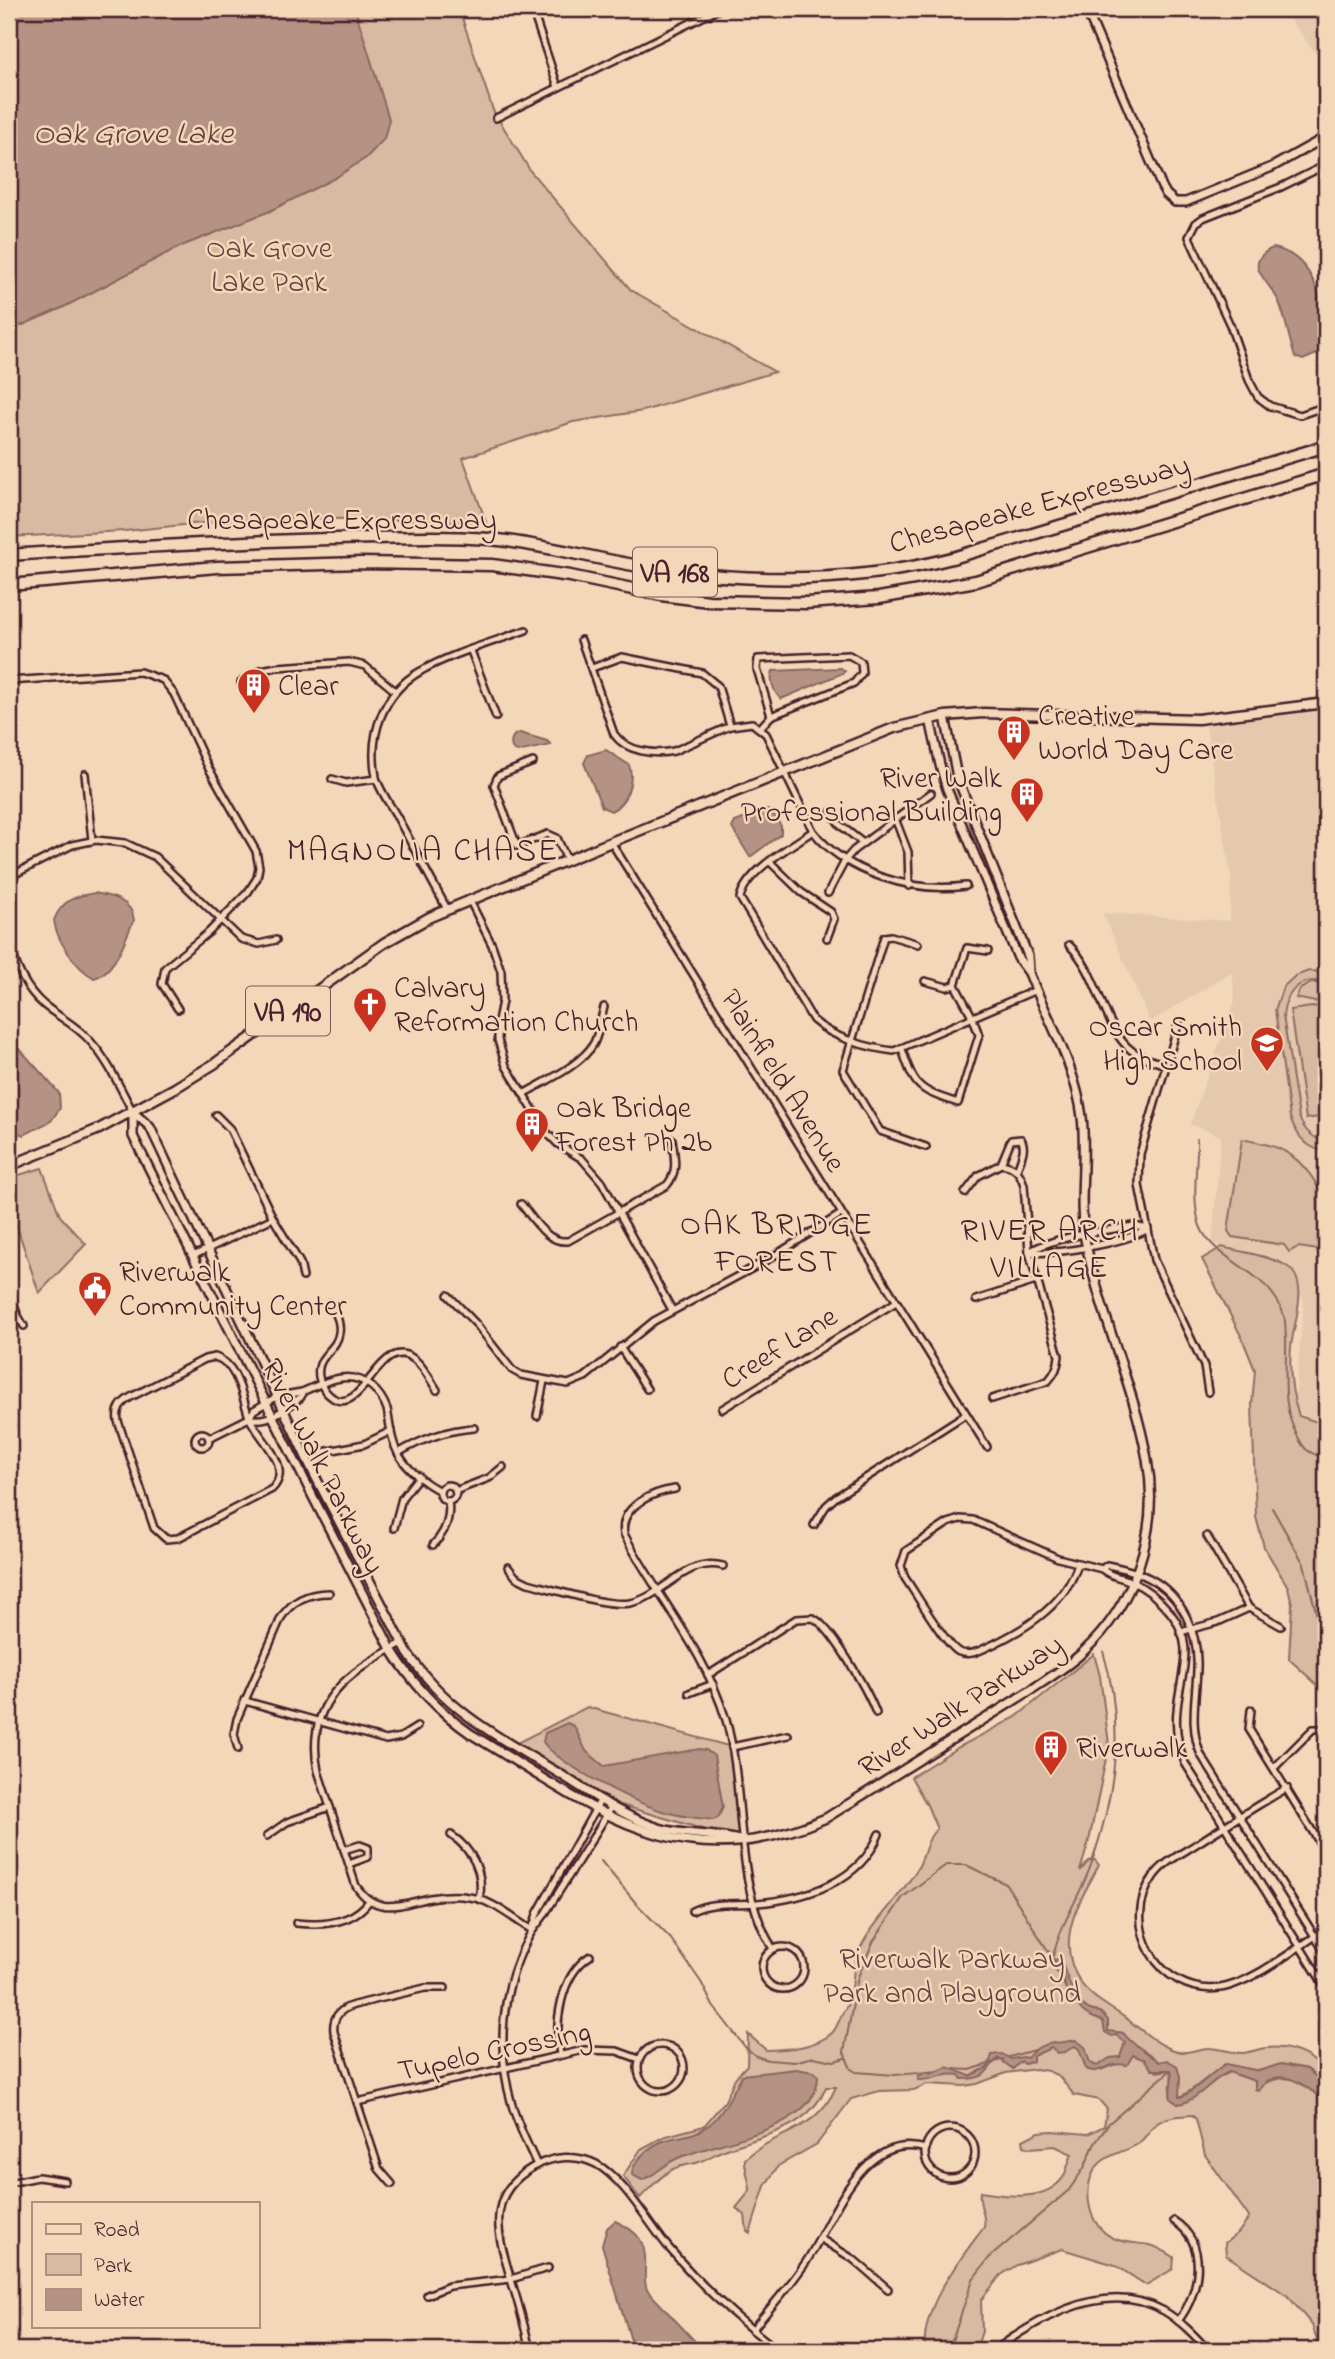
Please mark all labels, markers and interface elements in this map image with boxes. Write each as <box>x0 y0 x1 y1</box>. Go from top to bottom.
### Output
water label: Oak Grove Lake <box>33 112 235 159</box>
park label: Oak Grove Lake Park <box>206 228 333 306</box>
street label: Chesapeake Expressway <box>885 445 1195 567</box>
street label: Chesapeake Expressway <box>187 500 497 544</box>
road number: VA 168 <box>633 548 717 596</box>
building icon: Clear <box>235 666 273 715</box>
place label: Clear <box>278 666 339 710</box>
place label: Creative World Day Care <box>1038 696 1234 774</box>
building icon: Creative World Day Care <box>995 713 1033 762</box>
place label: River Walk Professional Building <box>741 758 1003 836</box>
building icon: River Walk Professional Building <box>1008 775 1046 824</box>
district label: MAGNOLIA CHASE <box>287 829 559 876</box>
place label: Calvary Reformation Church <box>394 968 639 1046</box>
street label: Plainfield Avenue <box>707 981 856 1182</box>
church icon: Calvary Reformation Church <box>351 985 389 1034</box>
road number: VA 190 <box>246 986 330 1036</box>
place label: Oscar Smith High School <box>1088 1007 1242 1085</box>
school or university icon: Oscar Smith High School <box>1248 1024 1286 1073</box>
place label: Oak Bridge Forest Ph 2b <box>555 1088 712 1166</box>
building icon: Oak Bridge Forest Ph 2b <box>513 1105 551 1154</box>
district label: OAK BRIDGE FOREST <box>680 1203 874 1287</box>
district label: RIVER ARCH VILLAGE <box>960 1209 1140 1293</box>
place label: Riverwalk Community Center <box>119 1252 347 1330</box>
public building icon: Riverwalk Community Center <box>76 1269 114 1318</box>
street label: Creef Lane <box>714 1296 848 1403</box>
street label: River Walk Parkway <box>248 1352 395 1583</box>
street label: River Walk Parkway <box>850 1625 1073 1790</box>
building icon: Riverwalk <box>1032 1728 1070 1777</box>
place label: Riverwalk <box>1076 1728 1188 1772</box>
park label: Riverwalk Parkway Park and Playground <box>823 1939 1081 2017</box>
street label: Tupelo Crossing <box>394 2011 595 2095</box>
legend <box>32 2202 259 2328</box>
text: Road <box>94 2216 140 2246</box>
text: Park <box>94 2252 133 2282</box>
text: Water <box>94 2286 145 2316</box>

